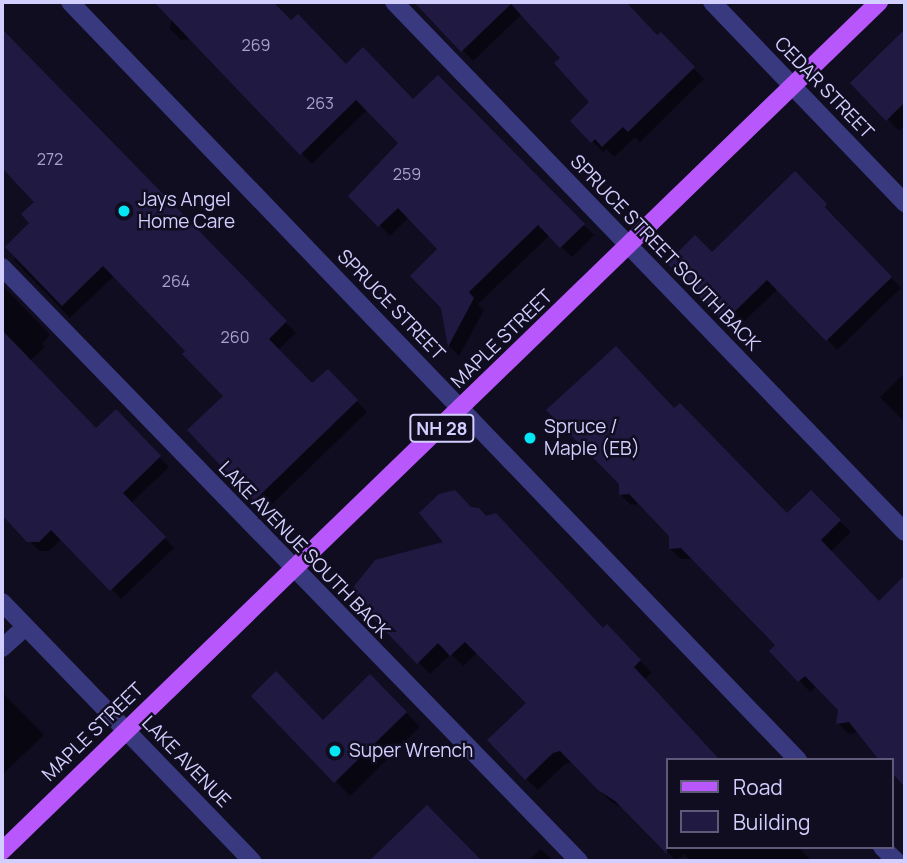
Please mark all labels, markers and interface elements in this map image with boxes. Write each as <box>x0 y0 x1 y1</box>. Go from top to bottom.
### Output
street label: CEDAR STREET <box>770 32 878 144</box>
house number: 269 <box>242 35 270 55</box>
house number: 263 <box>306 93 334 113</box>
house number: 272 <box>37 149 63 169</box>
street label: SPRUCE STREET SOUTH BACK <box>565 150 765 356</box>
house number: 259 <box>393 164 421 184</box>
place label: Jays Angel Home Care <box>138 189 235 233</box>
marker: Jays Angel Home Care <box>116 203 132 219</box>
street label: SPRUCE STREET <box>333 245 449 365</box>
house number: 264 <box>162 271 190 291</box>
street label: MAPLE STREET <box>447 285 557 393</box>
house number: 260 <box>221 327 249 347</box>
road number: NH 28 <box>409 414 475 442</box>
place label: Spruce / Maple (EB) <box>544 416 640 460</box>
marker: Spruce / Maple (EB) <box>522 430 538 446</box>
street label: LAKE AVENUE SOUTH BACK <box>214 457 394 643</box>
street label: MAPLE STREET <box>38 678 148 786</box>
street label: LAKE AVENUE <box>137 712 235 812</box>
place label: Super Wrench <box>349 740 473 762</box>
marker: Super Wrench <box>327 743 343 759</box>
legend <box>666 758 893 849</box>
text: Road <box>733 773 783 801</box>
text: Building <box>733 808 810 836</box>

